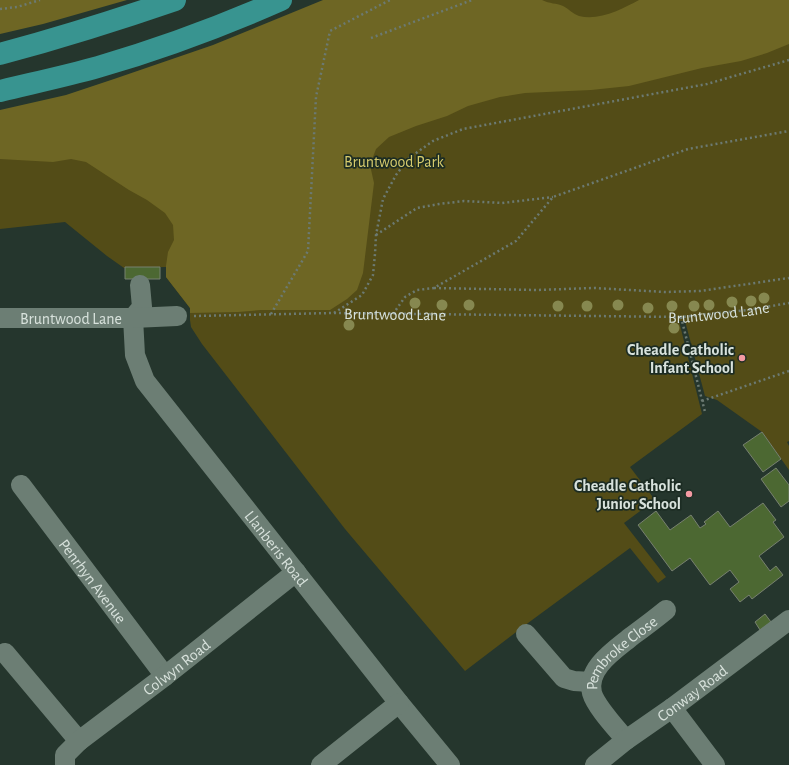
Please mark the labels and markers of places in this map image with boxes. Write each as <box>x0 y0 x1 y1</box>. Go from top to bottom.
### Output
place label: Cheadle Catholic Infant School <box>627 342 734 376</box>
marker: Cheadle Catholic Infant School <box>737 353 747 363</box>
place label: Cheadle Catholic Junior School <box>574 478 681 512</box>
marker: Cheadle Catholic Junior School <box>684 489 694 499</box>

